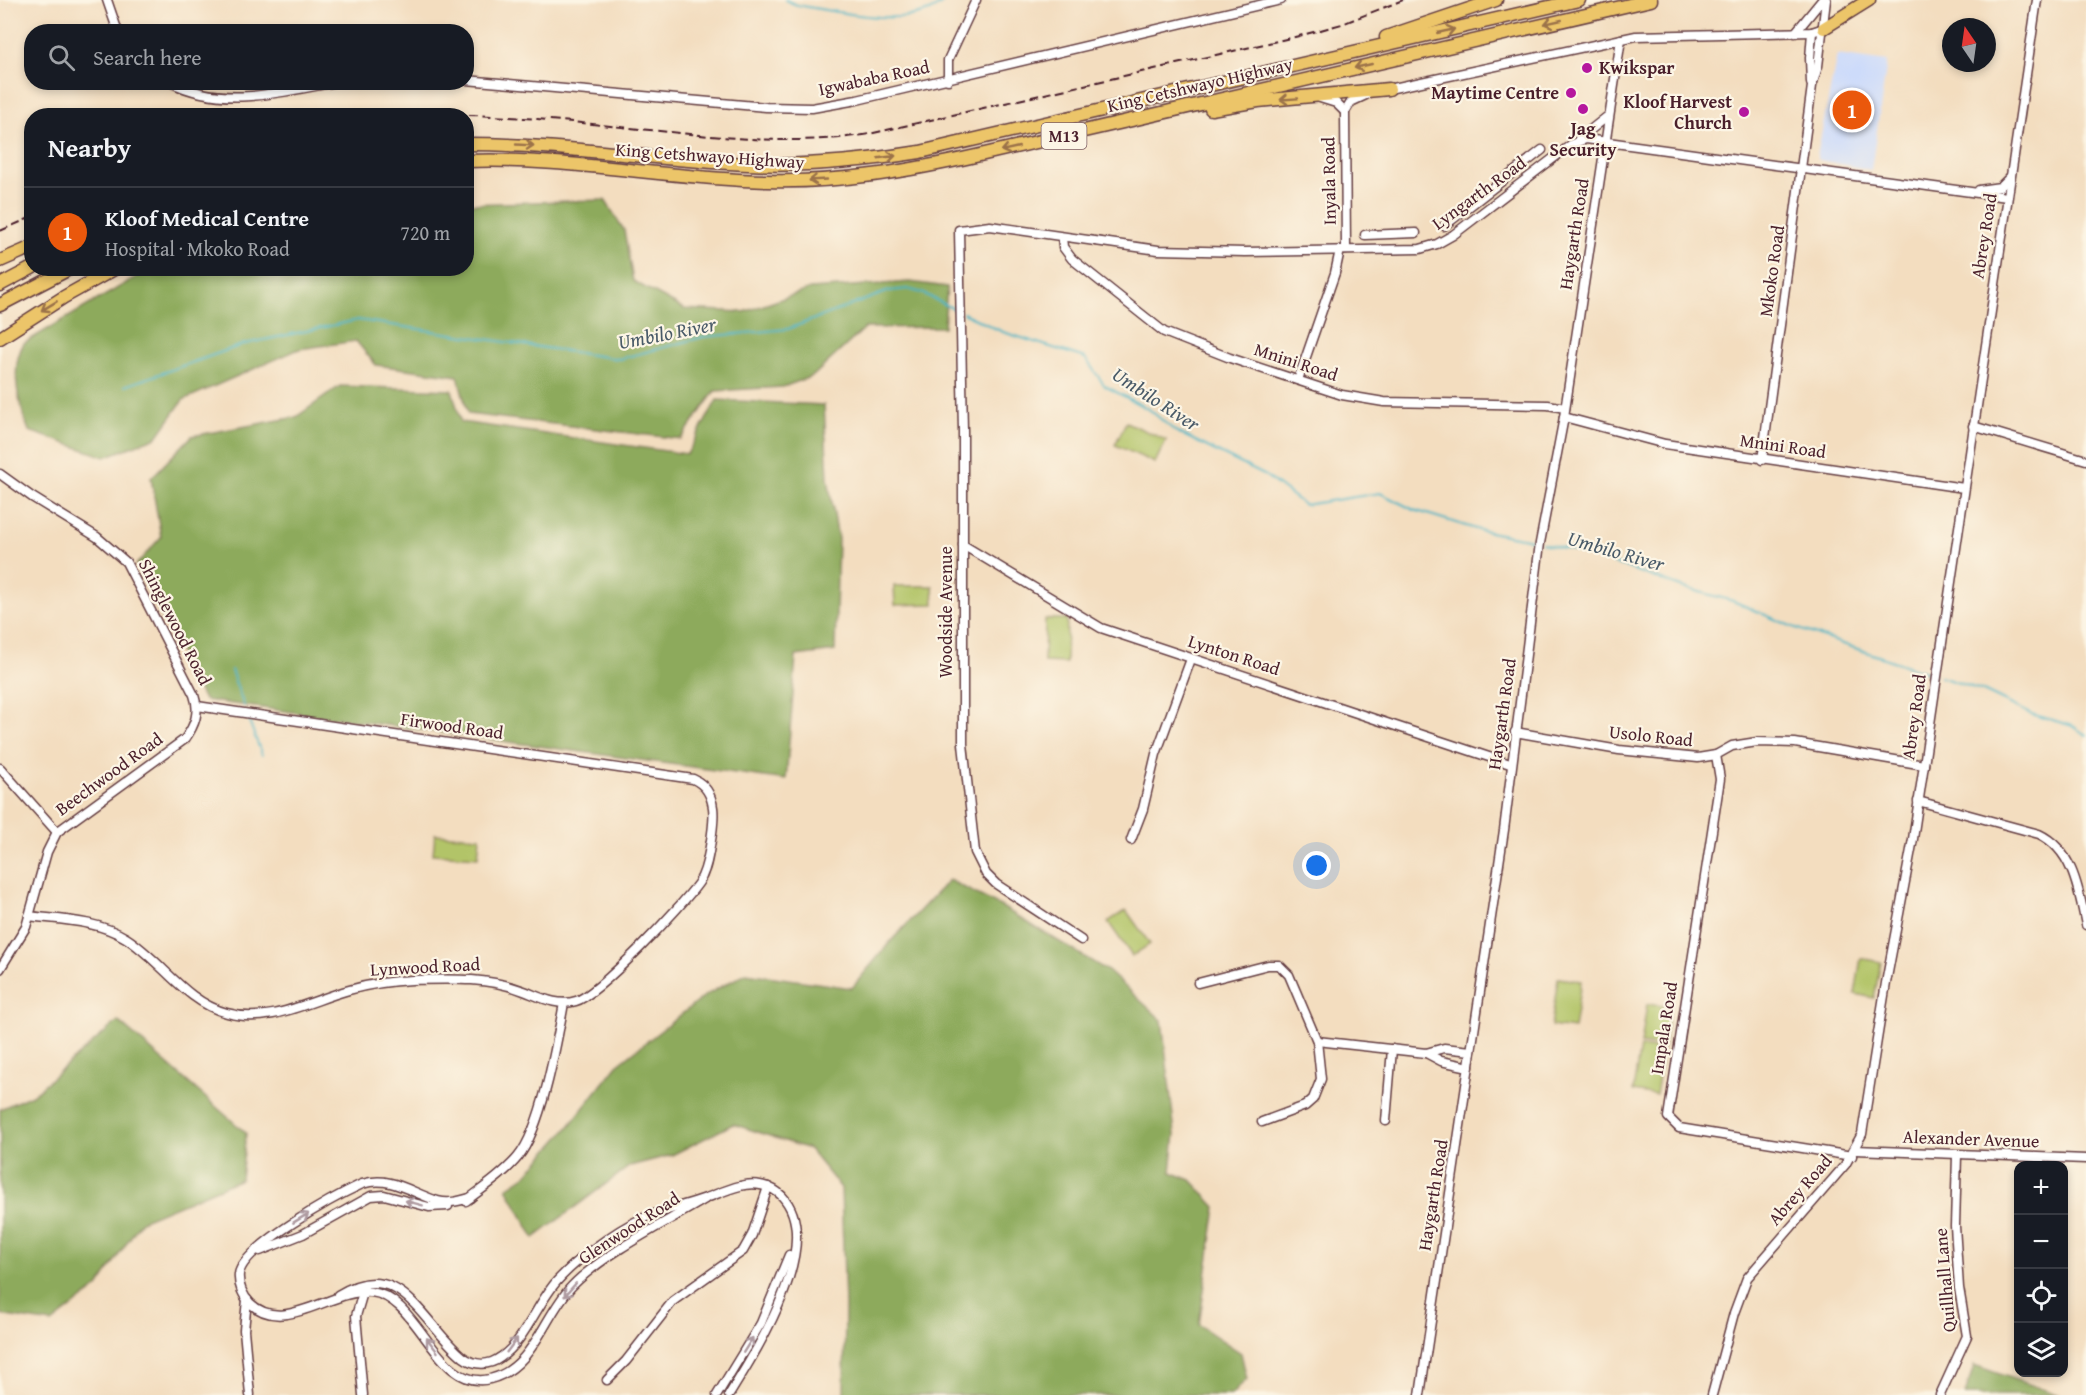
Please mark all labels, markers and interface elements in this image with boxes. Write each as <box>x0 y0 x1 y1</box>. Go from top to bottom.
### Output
one-way arrow <box>1544 17 1563 29</box>
north arrow <box>1942 18 1996 72</box>
search box <box>24 24 474 90</box>
one-way arrow <box>1436 24 1455 36</box>
icon: search <box>45 41 78 74</box>
text: Search here <box>93 41 202 73</box>
street label: King Cetshwayo Highway <box>1105 50 1295 119</box>
street label: Igwababa Road <box>816 52 932 102</box>
place label: Kwikspar <box>1599 54 1675 81</box>
one-way arrow <box>1354 61 1373 72</box>
marker: Kwikspar <box>1580 61 1594 75</box>
place label: Maytime Centre <box>1431 79 1559 106</box>
marker: Maytime Centre <box>1564 86 1578 100</box>
place label: Kloof Harvest Church <box>1623 88 1732 136</box>
pin: 1 <box>1832 88 1872 132</box>
one-way arrow <box>1279 93 1299 104</box>
marker: Jag Security <box>1576 102 1590 116</box>
marker: Kloof Harvest Church <box>1737 105 1751 119</box>
place label: Jag Security <box>1550 115 1617 163</box>
road number: M13 <box>1042 123 1086 149</box>
text: Nearby <box>48 128 131 167</box>
street label: King Cetshwayo Highway <box>615 135 805 176</box>
street label: Inyala Road <box>1314 136 1343 225</box>
one-way arrow <box>514 139 534 150</box>
one-way arrow <box>1000 143 1019 155</box>
street label: Lyngarth Road <box>1426 149 1532 236</box>
one-way arrow <box>876 151 896 162</box>
one-way arrow <box>808 175 828 186</box>
street label: Haygarth Road <box>1551 176 1596 292</box>
street label: Abrey Road <box>1963 191 2004 281</box>
text: Kloof Medical Centre <box>105 202 309 234</box>
text: 1 <box>62 218 73 247</box>
text: 720 m <box>400 218 450 247</box>
street label: Mkoko Road <box>1752 223 1791 319</box>
text: Hospital · Mkoko Road <box>105 234 290 263</box>
one-way arrow <box>41 301 58 313</box>
water label: Umbilo River <box>615 309 719 356</box>
street label: Mnini Road <box>1251 335 1342 388</box>
water label: Umbilo River <box>1107 359 1206 438</box>
street label: Mnini Road <box>1738 426 1828 465</box>
water label: Umbilo River <box>1564 523 1668 578</box>
street label: Woodside Avenue <box>932 546 959 678</box>
street label: Shinglewood Road <box>132 554 219 690</box>
street label: Lynton Road <box>1185 627 1284 682</box>
street label: Haygarth Road <box>1480 656 1523 771</box>
street label: Abrey Road <box>1894 672 1933 762</box>
street label: Firwood Road <box>399 705 506 746</box>
street label: Usolo Road <box>1608 718 1695 753</box>
street label: Beechwood Road <box>49 725 168 822</box>
your location <box>1302 851 1331 880</box>
street label: Lynwood Road <box>369 950 481 983</box>
street label: Impala Road <box>1643 979 1684 1076</box>
street label: Alexander Avenue <box>1902 1123 2040 1154</box>
street label: Haygarth Road <box>1410 1137 1455 1253</box>
street label: Abrey Road <box>1761 1148 1838 1231</box>
map controls <box>2014 1161 2068 1377</box>
button: + <box>2014 1161 2068 1215</box>
street label: Glenwood Road <box>573 1184 685 1271</box>
one-way arrow <box>405 1197 424 1209</box>
one-way arrow <box>292 1212 309 1224</box>
button: − <box>2014 1215 2068 1269</box>
street label: Quillhall Lane <box>1927 1227 1962 1333</box>
button: locate <box>2014 1269 2068 1323</box>
one-way arrow <box>563 1282 577 1297</box>
button: layers <box>2014 1323 2068 1377</box>
one-way arrow <box>426 1337 439 1353</box>
one-way arrow <box>506 1337 519 1353</box>
one-way arrow <box>742 1337 755 1354</box>

